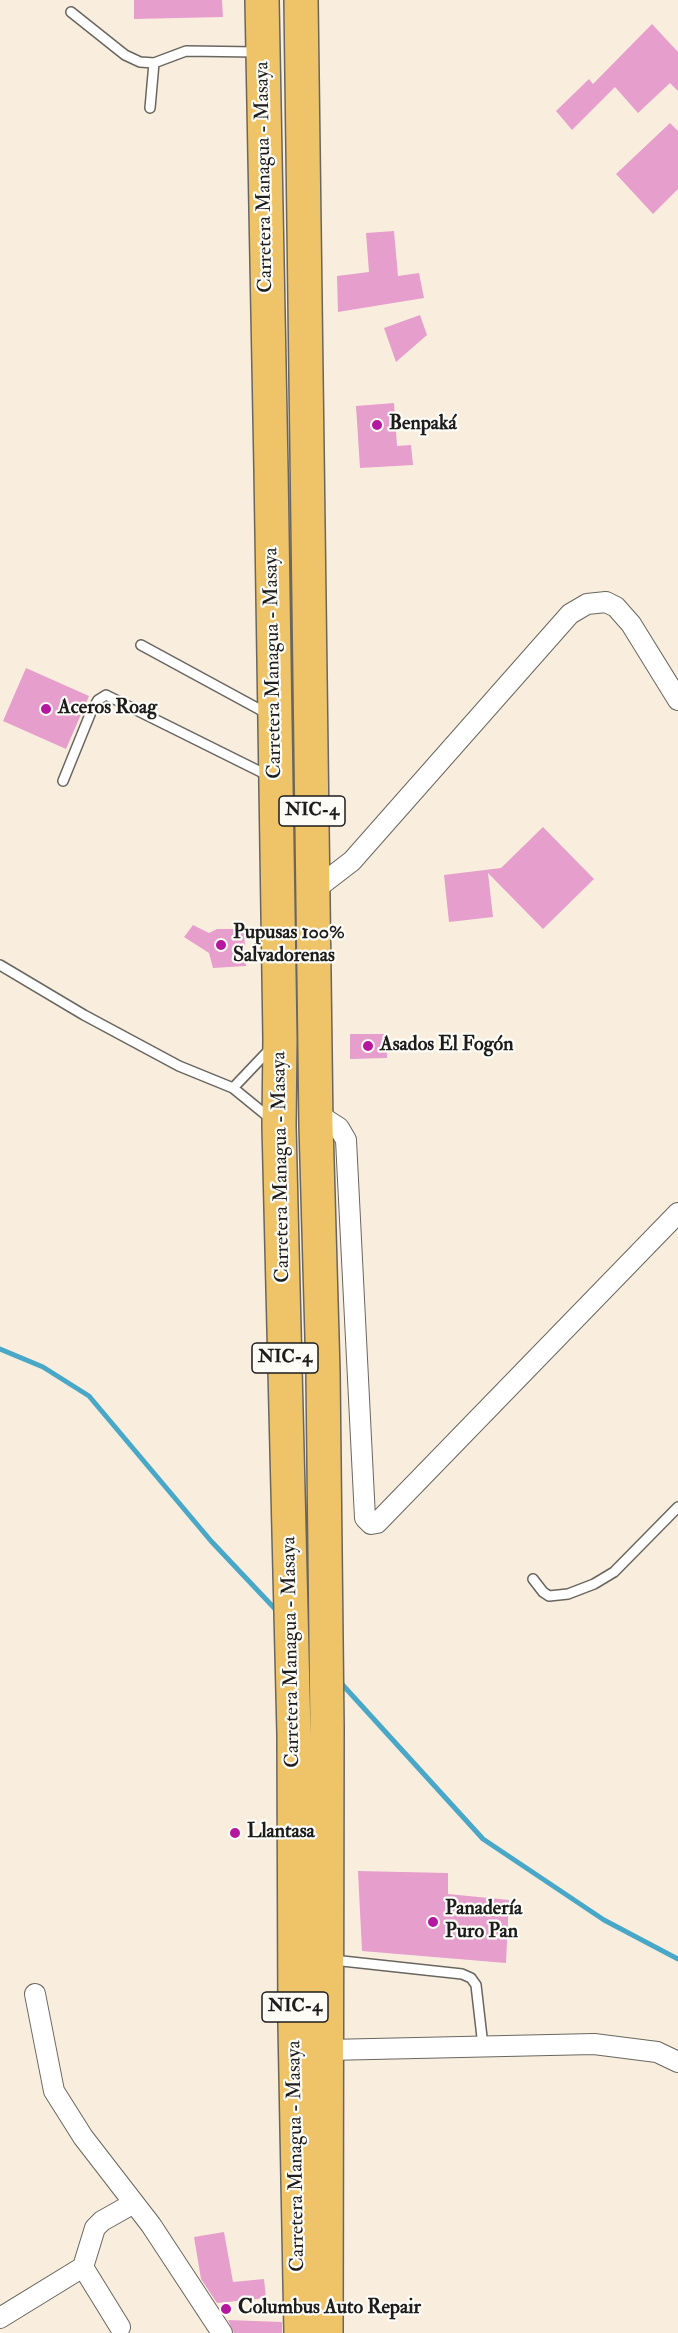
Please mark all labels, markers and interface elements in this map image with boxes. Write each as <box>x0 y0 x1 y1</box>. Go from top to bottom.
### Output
street label: Carretera Managua - Masaya <box>251 61 279 293</box>
place label: Benpaká <box>389 413 457 437</box>
marker: Benpaká <box>370 418 384 432</box>
street label: Carretera Managua - Masaya <box>260 547 288 779</box>
place label: Aceros Roag <box>58 697 157 721</box>
marker: Aceros Roag <box>39 702 53 716</box>
road number: NIC-4 <box>279 796 345 826</box>
place label: Pupusas 100% Salvadorenas <box>233 922 345 969</box>
marker: Pupusas 100% Salvadorenas <box>214 938 228 952</box>
place label: Asados El Fogón <box>380 1034 514 1058</box>
marker: Asados El Fogón <box>361 1039 375 1053</box>
street label: Carretera Managua - Masaya <box>268 1051 296 1283</box>
road number: NIC-4 <box>252 1343 318 1373</box>
street label: Carretera Managua - Masaya <box>278 1536 306 1768</box>
place label: Llantasa <box>247 1821 315 1845</box>
marker: Llantasa <box>228 1826 242 1840</box>
place label: Panadería Puro Pan <box>445 1898 522 1945</box>
marker: Panadería Puro Pan <box>426 1915 440 1929</box>
road number: NIC-4 <box>262 1992 328 2022</box>
street label: Carretera Managua - Masaya <box>283 2040 311 2272</box>
place label: Columbus Auto Repair <box>238 2297 421 2321</box>
marker: Columbus Auto Repair <box>219 2302 233 2316</box>

